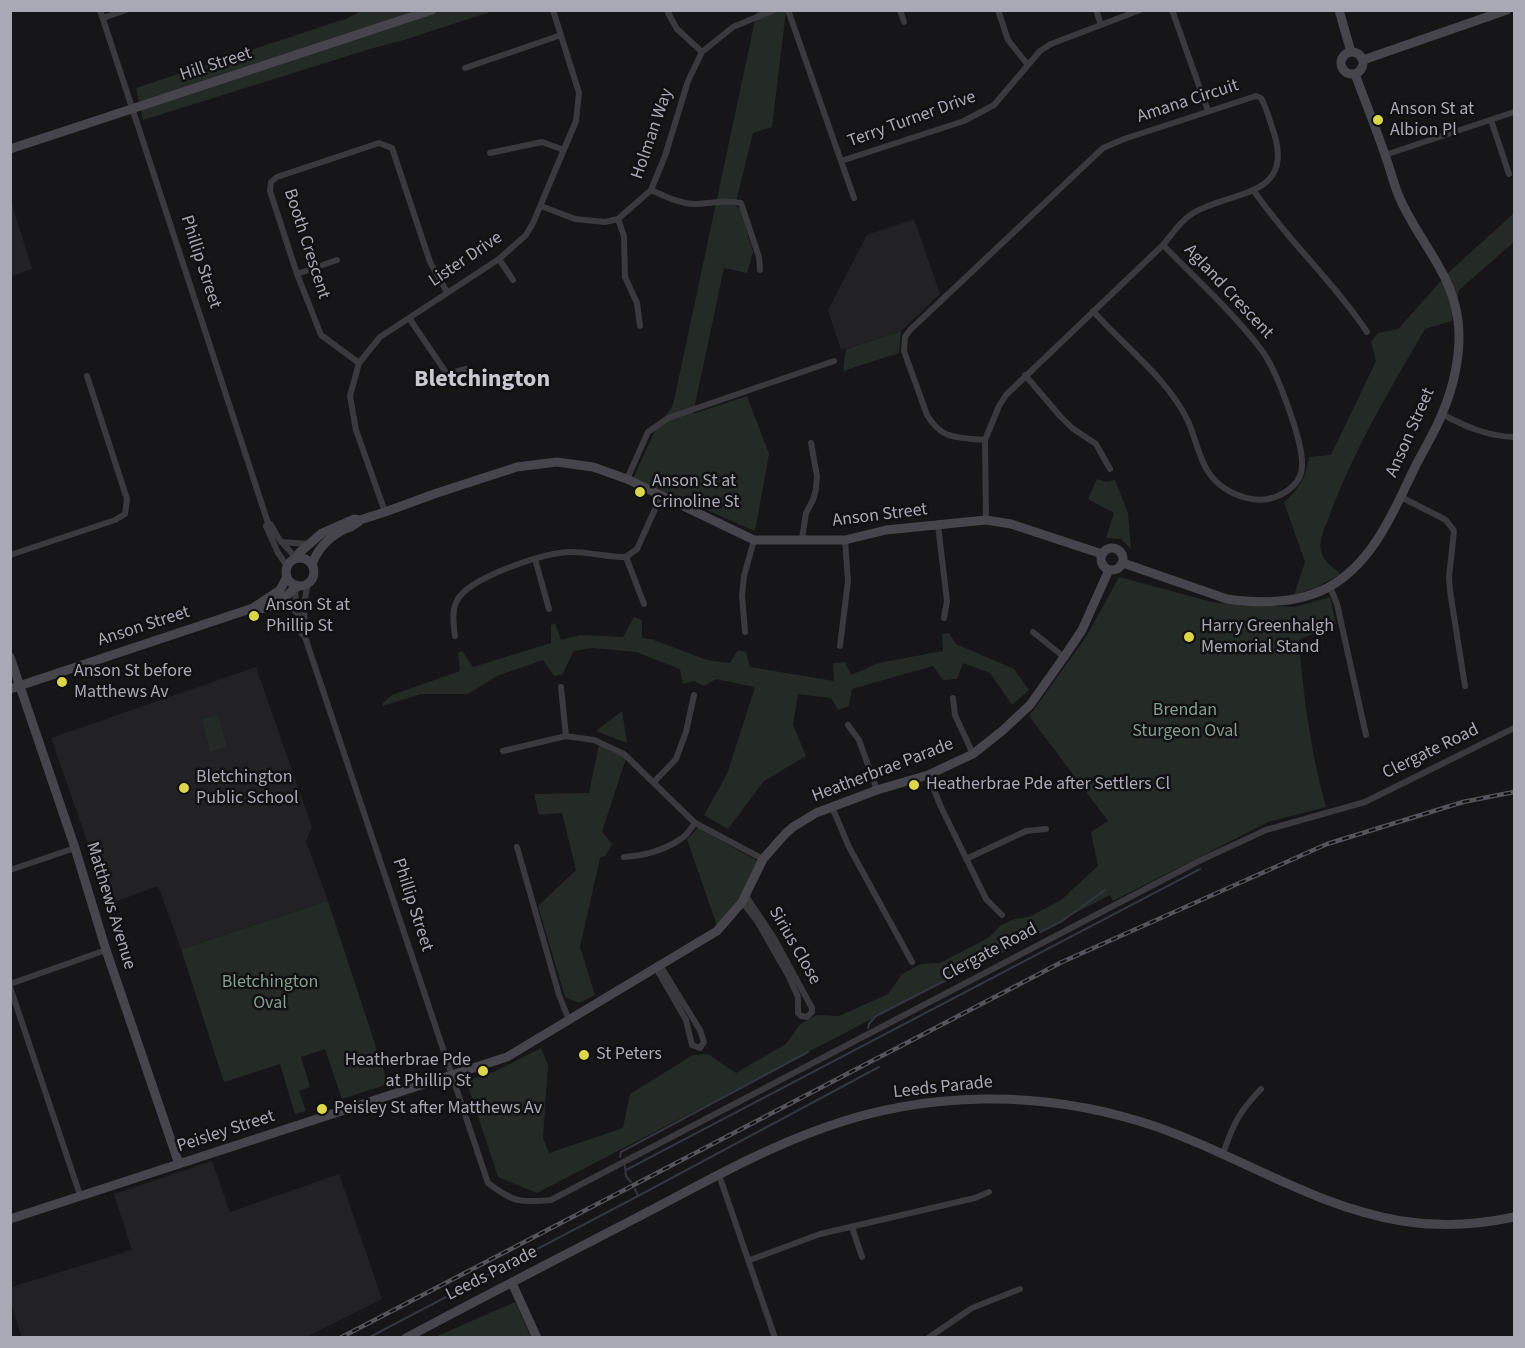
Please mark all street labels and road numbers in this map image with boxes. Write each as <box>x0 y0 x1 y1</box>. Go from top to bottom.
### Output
street label: Hill Street <box>177 43 255 87</box>
street label: Amana Circuit <box>1134 75 1242 129</box>
street label: Holman Way <box>627 86 679 182</box>
street label: Terry Turner Drive <box>845 87 979 153</box>
street label: Booth Crescent <box>278 186 334 302</box>
street label: Phillip Street <box>175 213 225 311</box>
street label: Lister Drive <box>425 228 507 292</box>
street label: Agland Crescent <box>1179 240 1277 344</box>
street label: Anson Street <box>1382 385 1440 481</box>
street label: Anson Street <box>831 499 929 533</box>
street label: Anson Street <box>95 602 193 652</box>
street label: Clergate Road <box>1379 719 1483 785</box>
street label: Heatherbrae Parade <box>809 734 957 808</box>
street label: Matthews Avenue <box>80 840 140 972</box>
street label: Phillip Street <box>387 856 437 954</box>
street label: Sirius Close <box>763 903 825 989</box>
street label: Clergate Road <box>939 919 1041 987</box>
street label: Leeds Parade <box>892 1072 994 1104</box>
street label: Peisley Street <box>174 1106 278 1158</box>
street label: Leeds Parade <box>443 1242 541 1306</box>

